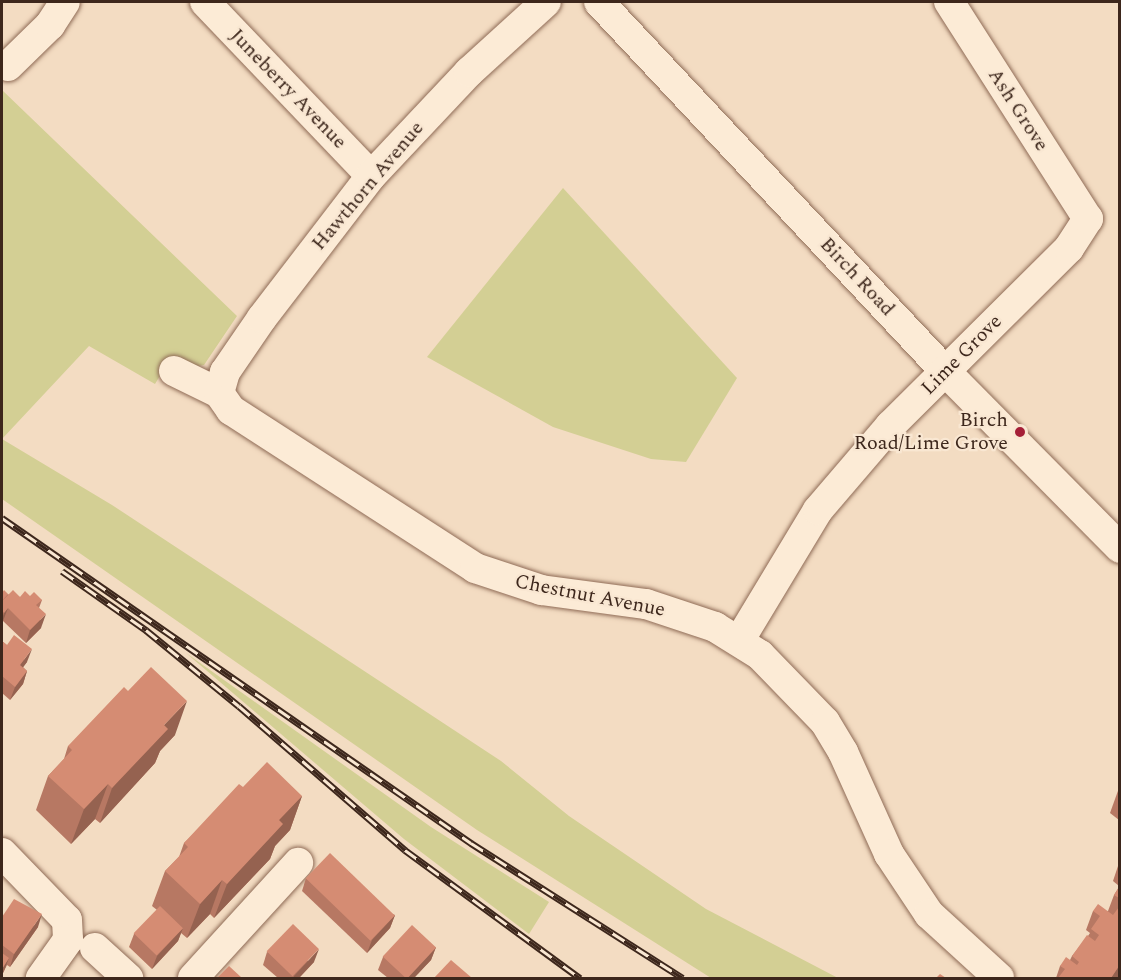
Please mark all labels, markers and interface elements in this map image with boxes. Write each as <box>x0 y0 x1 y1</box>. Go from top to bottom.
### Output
street label: Juneberry Avenue <box>225 24 351 154</box>
street label: Ash Grove <box>982 64 1054 156</box>
street label: Hawthorn Avenue <box>307 117 429 255</box>
street label: Birch Road <box>815 233 899 321</box>
street label: Lime Grove <box>917 310 1007 400</box>
place label: Birch Road/Lime Grove <box>854 408 1008 455</box>
marker: Birch Road/Lime Grove <box>1013 425 1027 439</box>
street label: Chestnut Avenue <box>513 570 667 622</box>

